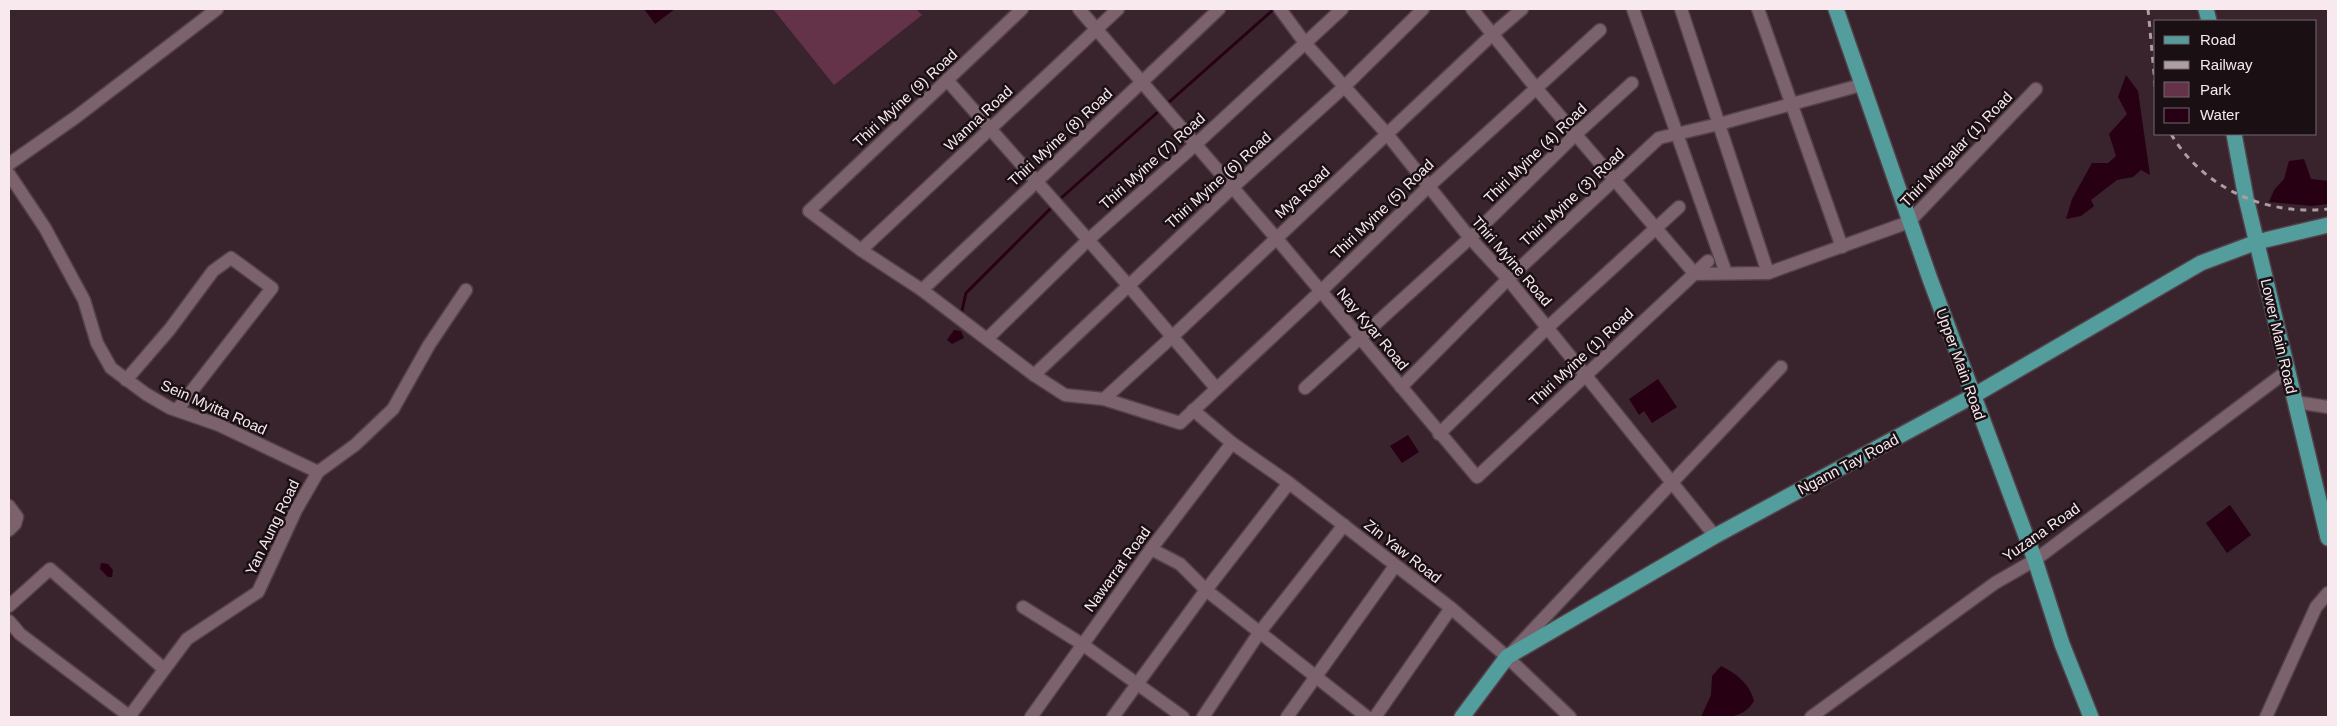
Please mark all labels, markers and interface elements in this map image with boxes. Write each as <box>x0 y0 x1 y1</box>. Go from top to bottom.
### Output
legend <box>2154 20 2317 135</box>
text: Road <box>2200 31 2236 48</box>
street label: Thiri Myine (9) Road <box>850 45 960 151</box>
text: Railway <box>2200 56 2253 73</box>
text: Park <box>2200 81 2231 98</box>
street label: Wanna Road <box>940 82 1016 154</box>
street label: Thiri Myine (8) Road <box>1005 84 1115 190</box>
street label: Thiri Mingalar (1) Road <box>1897 88 2015 210</box>
street label: Thiri Myine (4) Road <box>1480 100 1590 206</box>
text: Water <box>2200 106 2239 123</box>
street label: Thiri Myine (7) Road <box>1096 109 1208 213</box>
street label: Thiri Myine (6) Road <box>1162 128 1274 232</box>
street label: Thiri Myine (3) Road <box>1517 144 1627 250</box>
street label: Thiri Myine (5) Road <box>1327 156 1437 262</box>
street label: Mya Road <box>1271 162 1333 222</box>
street label: Thiri Myine Road <box>1468 213 1556 309</box>
street label: Lower Main Road <box>2257 277 2301 395</box>
street label: Nay Kyar Road <box>1334 285 1412 373</box>
street label: Thiri Myine (1) Road <box>1526 304 1636 410</box>
street label: Upper Main Road <box>1933 306 1989 422</box>
street label: Sein Myitta Road <box>158 376 270 438</box>
street label: Ngann Tay Road <box>1795 430 1901 498</box>
street label: Yan Aung Road <box>242 477 302 577</box>
street label: Yuzana Road <box>1999 499 2083 565</box>
street label: Zin Yaw Road <box>1361 516 1445 586</box>
street label: Nawarrat Road <box>1080 523 1154 615</box>

